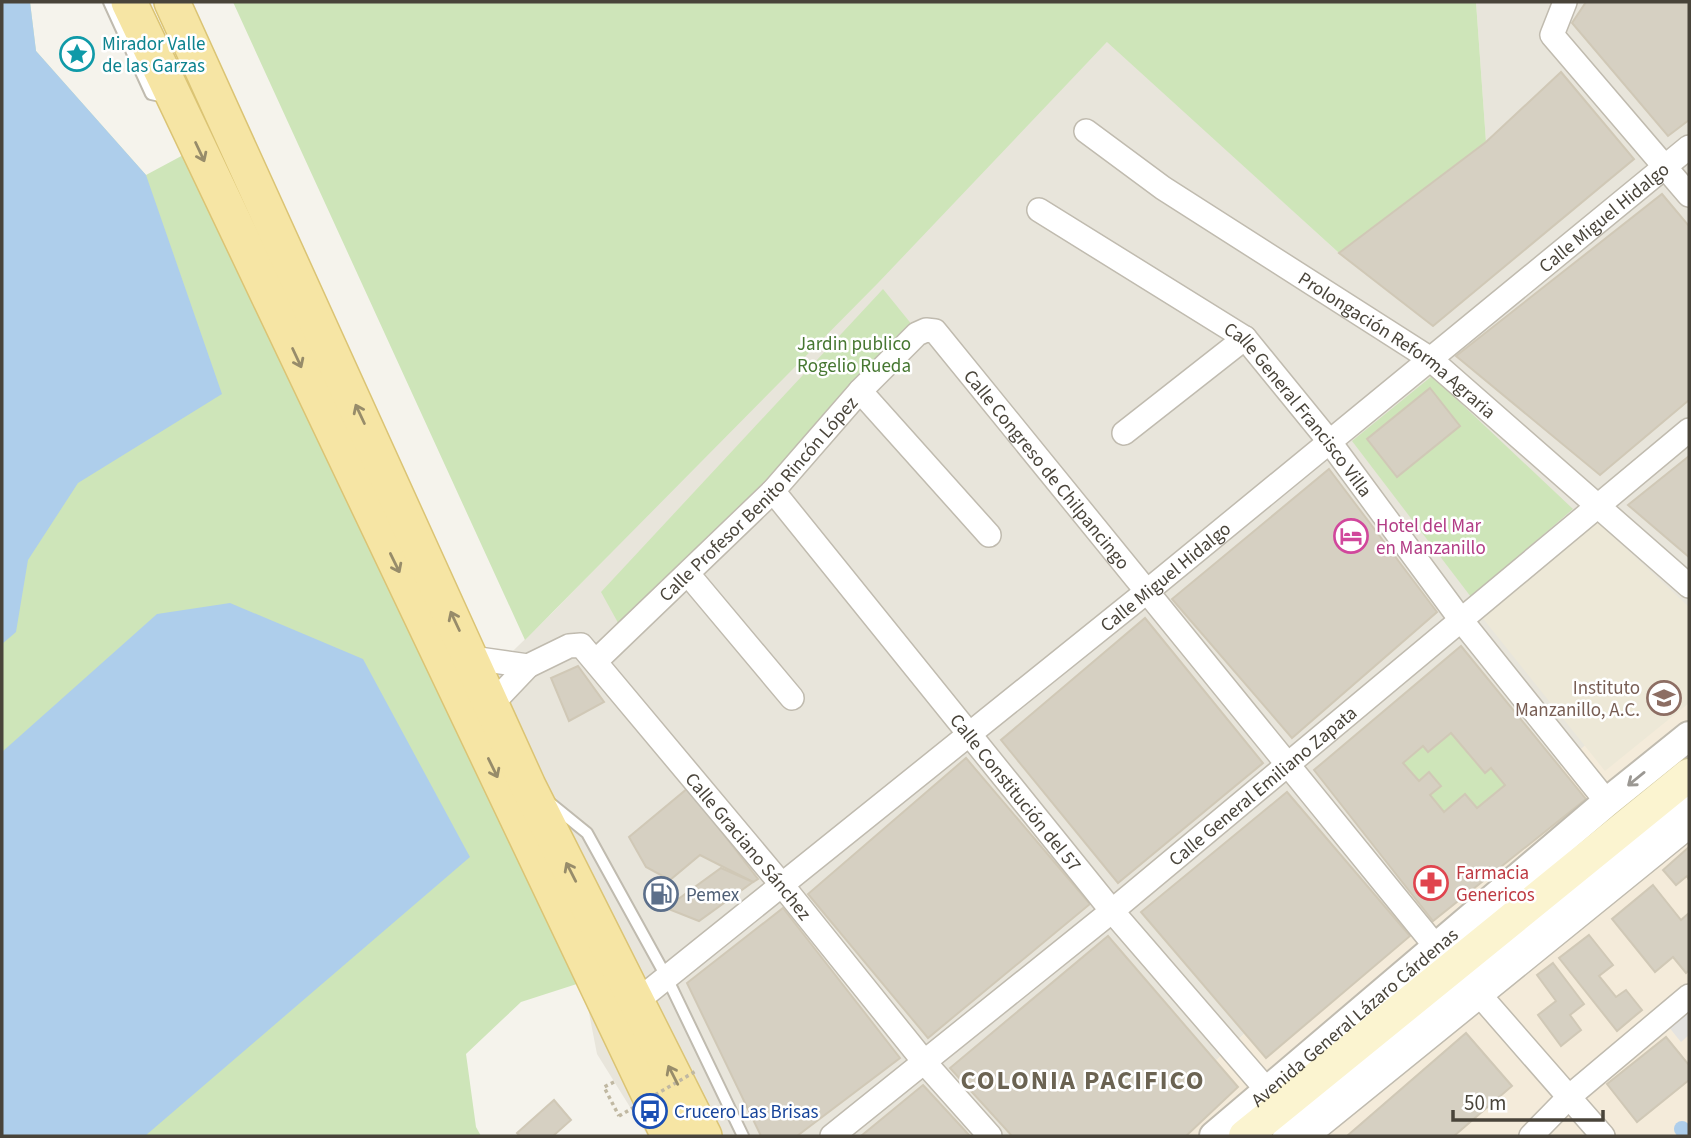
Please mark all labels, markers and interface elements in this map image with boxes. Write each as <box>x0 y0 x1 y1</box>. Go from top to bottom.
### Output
place label: Mirador Valle de las Garzas <box>102 31 206 80</box>
place icon: Mirador Valle de las Garzas <box>58 35 96 73</box>
one-way arrow <box>194 141 207 162</box>
street label: Calle Miguel Hidalgo <box>1533 156 1676 280</box>
street label: Prolongación Reforma Agraria <box>1293 266 1501 426</box>
street label: Calle General Francisco Villa <box>1218 316 1378 503</box>
park label: Jardin publico Rogelio Rueda <box>797 331 911 380</box>
one-way arrow <box>291 347 304 368</box>
street label: Calle Congreso de Chilpancingo <box>957 364 1136 576</box>
street label: Calle Profesor Benito Rincón López <box>653 391 865 609</box>
one-way arrow <box>353 404 367 425</box>
place label: Hotel del Mar en Manzanillo <box>1376 513 1486 562</box>
street label: Calle Miguel Hidalgo <box>1095 516 1237 639</box>
hotel icon: Hotel del Mar en Manzanillo <box>1332 517 1370 555</box>
one-way arrow <box>388 552 402 573</box>
one-way arrow <box>448 611 461 632</box>
place label: Instituto Manzanillo, A.C. <box>1515 675 1640 724</box>
school or university icon: Instituto Manzanillo, A.C. <box>1645 679 1683 717</box>
street label: Calle General Emiliano Zapata <box>1163 700 1363 873</box>
street label: Calle Constitución del 57 <box>943 708 1087 878</box>
one-way arrow <box>487 757 500 778</box>
street label: Calle Graciano Sánchez <box>678 767 817 927</box>
one-way arrow <box>1627 771 1645 786</box>
place label: Farmacia Genericos <box>1456 860 1535 909</box>
one-way arrow <box>564 862 578 883</box>
pharmacy icon: Farmacia Genericos <box>1412 864 1450 902</box>
fuel station icon: Pemex <box>642 875 680 913</box>
place label: Pemex <box>686 882 740 909</box>
street label: Avenida General Lázaro Cárdenas <box>1246 922 1465 1114</box>
district label: COLONIA PACIFICO <box>961 1062 1205 1099</box>
one-way arrow <box>665 1065 679 1086</box>
scale bar <box>1453 1078 1604 1122</box>
text: 50 m <box>1464 1088 1506 1118</box>
bus stop icon: Crucero Las Brisas <box>631 1092 669 1130</box>
place label: Crucero Las Brisas <box>674 1099 819 1126</box>

